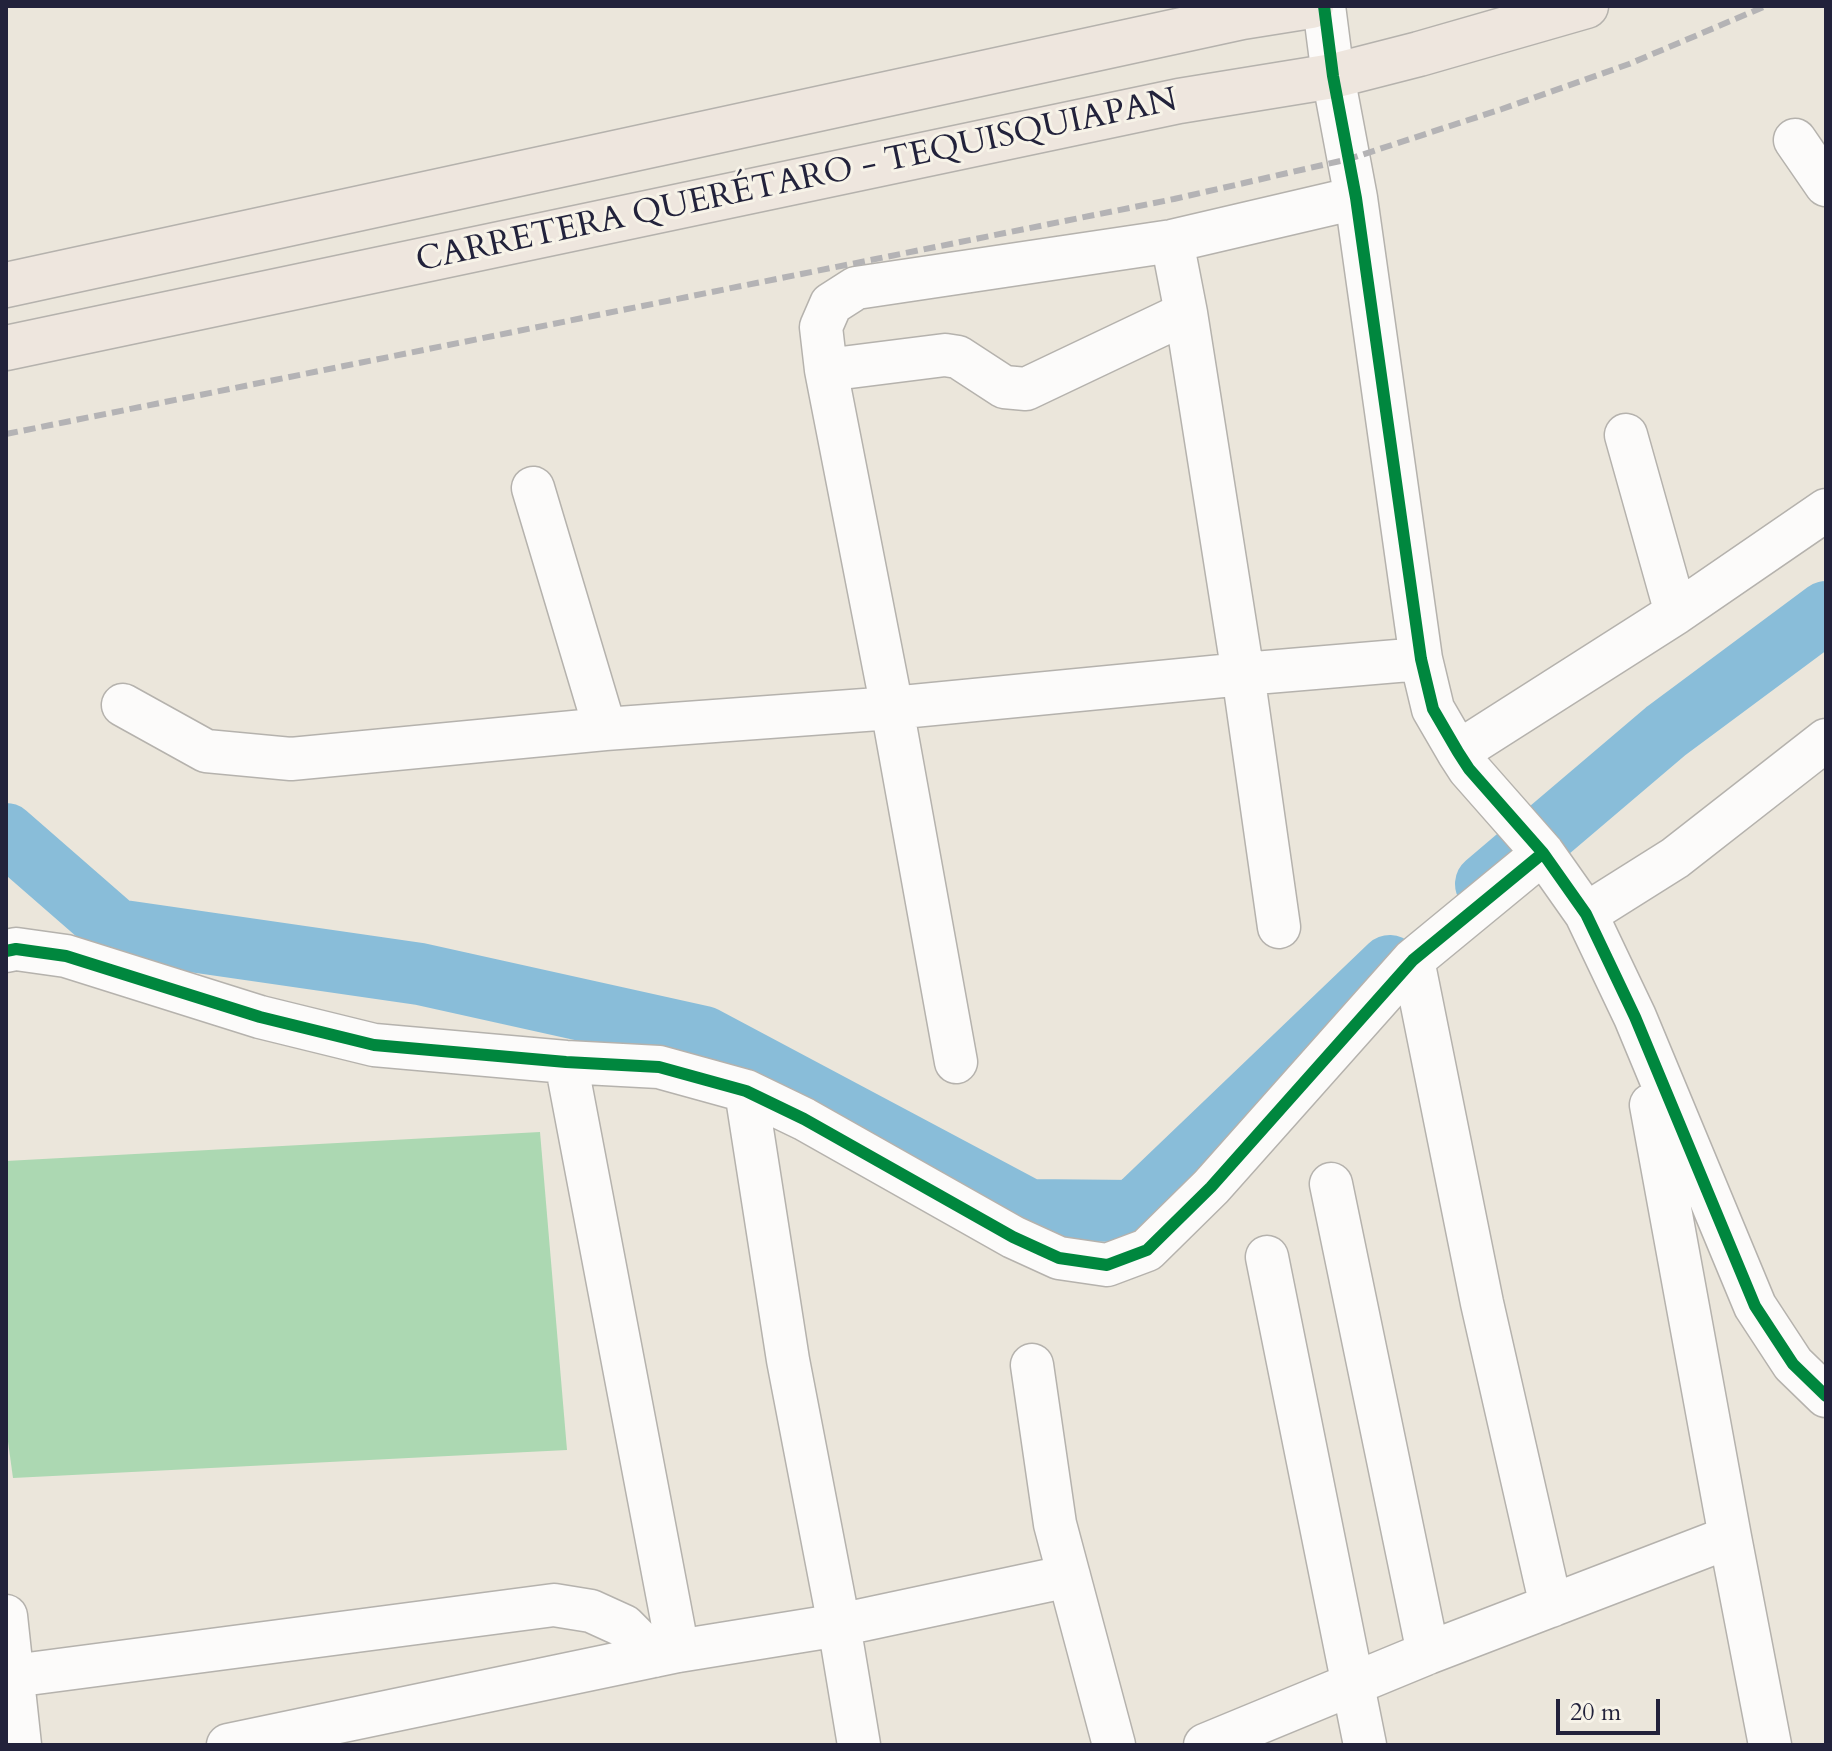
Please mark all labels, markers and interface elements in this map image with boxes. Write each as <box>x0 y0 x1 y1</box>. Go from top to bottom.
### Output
street label: CARRETERA QUERÉTARO - TEQUISQUIAPAN <box>413 81 1181 283</box>
scale bar <box>1560 1683 1664 1733</box>
text: 20 m <box>1570 1696 1621 1729</box>

